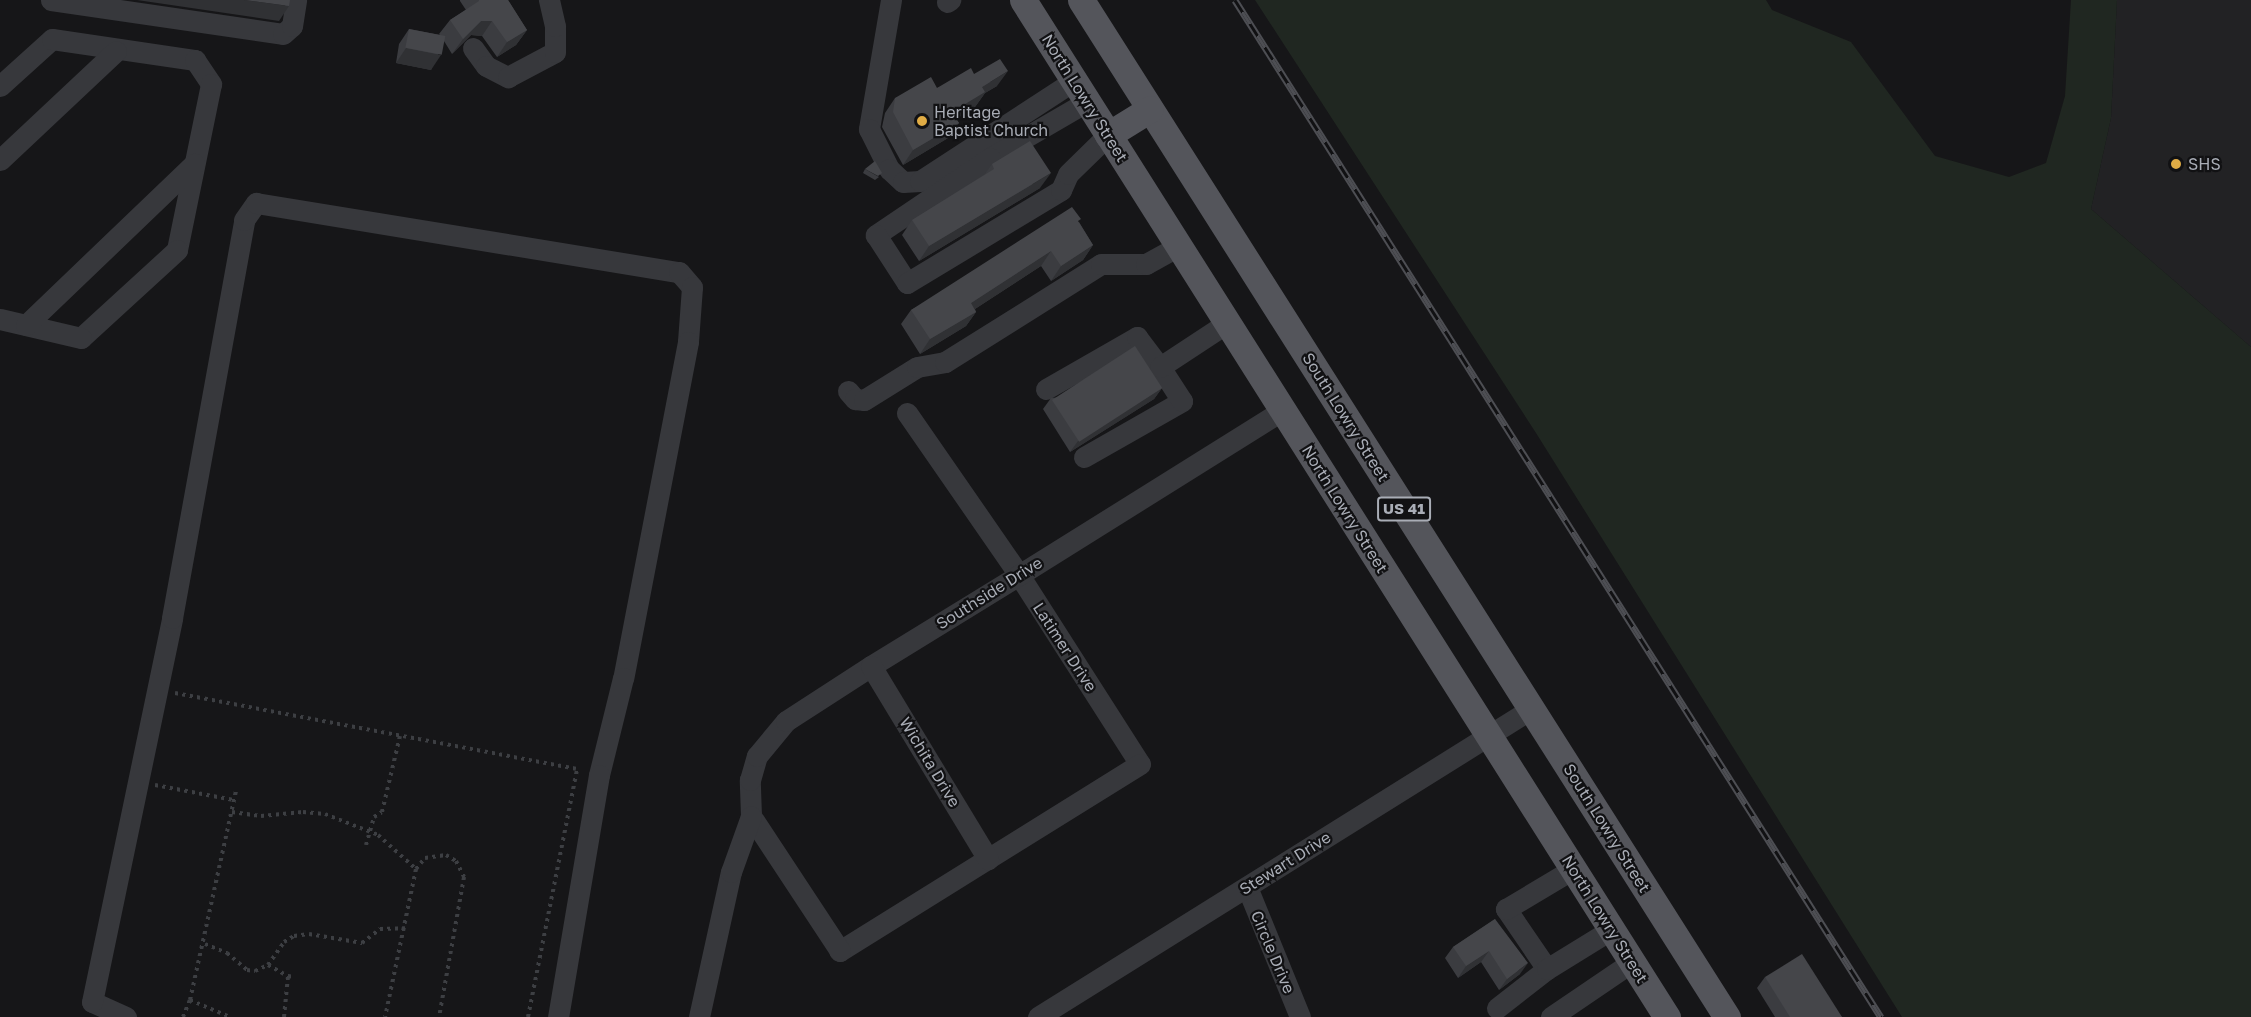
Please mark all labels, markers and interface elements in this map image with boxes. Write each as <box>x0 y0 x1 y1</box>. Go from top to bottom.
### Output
street label: North Lowry Street <box>1038 31 1132 165</box>
place label: Heritage Baptist Church <box>934 102 1048 140</box>
marker: Heritage Baptist Church <box>915 114 929 128</box>
place label: SHS <box>2188 154 2221 174</box>
marker: SHS <box>2169 157 2183 171</box>
street label: South Lowry Street <box>1299 349 1393 485</box>
street label: North Lowry Street <box>1298 442 1392 576</box>
road number: US 41 <box>1377 497 1431 521</box>
street label: Southside Drive <box>932 553 1046 633</box>
street label: Latimer Drive <box>1029 599 1101 695</box>
street label: Wichita Drive <box>896 714 964 810</box>
street label: South Lowry Street <box>1560 760 1654 896</box>
street label: Stewart Drive <box>1236 827 1334 899</box>
street label: North Lowry Street <box>1558 852 1652 986</box>
street label: Circle Drive <box>1247 908 1299 996</box>

